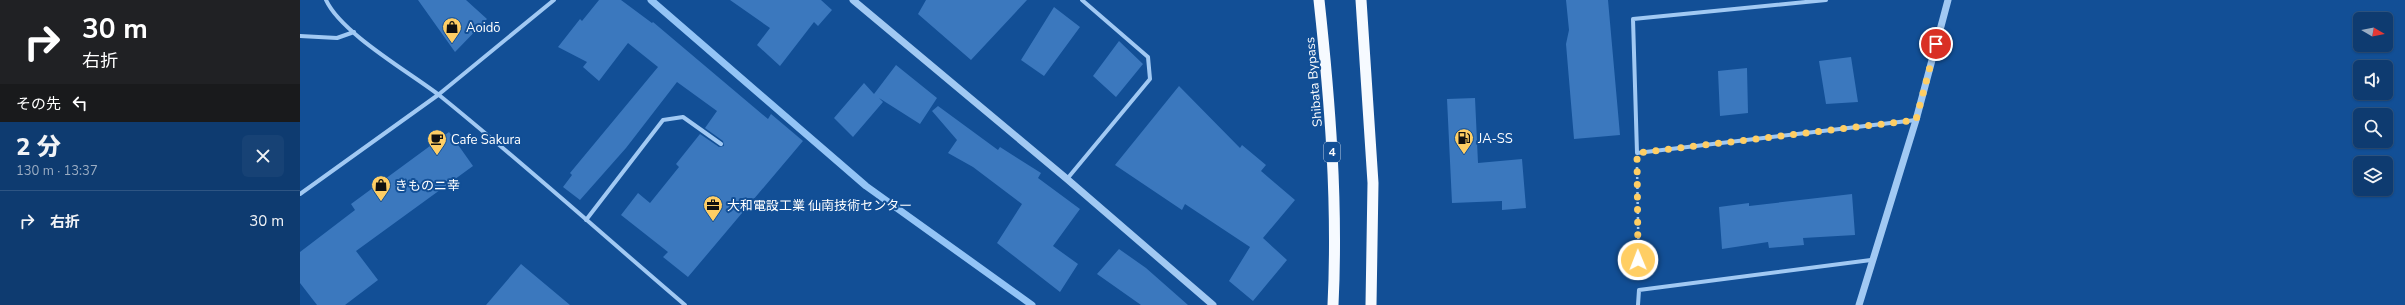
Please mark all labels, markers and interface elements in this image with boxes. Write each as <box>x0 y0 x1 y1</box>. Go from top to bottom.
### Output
text: 30 m <box>82 10 148 48</box>
north arrow <box>2353 12 2393 52</box>
map controls <box>2353 12 2393 196</box>
icon: right <box>16 16 68 68</box>
shop icon: Aoidō <box>441 16 463 44</box>
place label: Aoidō <box>466 19 500 37</box>
pin <box>1919 27 1953 61</box>
icon: arrive <box>1925 33 1947 55</box>
street label: Shibata Bypass <box>1301 36 1327 128</box>
text: 右折 <box>82 49 118 73</box>
button: sound <box>2353 60 2393 100</box>
icon: left <box>69 92 91 114</box>
text: その先 <box>16 94 61 114</box>
button: search <box>2353 108 2393 148</box>
fuel station icon: JA-SS <box>1453 127 1475 155</box>
cafe icon: Cafe Sakura <box>426 128 448 156</box>
place label: JA-SS <box>1477 130 1513 148</box>
text: 2 分 <box>16 131 61 163</box>
place label: Cafe Sakura <box>451 131 521 149</box>
button: close <box>242 135 284 177</box>
road number: 4 <box>1324 142 1340 162</box>
button: layers <box>2353 156 2393 196</box>
text: 130 m · 13:37 <box>16 162 98 180</box>
shop icon: きものニ幸 <box>370 174 392 202</box>
place label: きものニ幸 <box>395 177 460 195</box>
office icon: 大和電設工業 仙南技術センター <box>702 194 724 222</box>
place label: 大和電設工業 仙南技術センター <box>727 197 912 215</box>
icon: right <box>16 210 38 232</box>
text: 30 m <box>249 211 284 231</box>
text: 右折 <box>50 212 80 232</box>
position arrow <box>1617 239 1659 281</box>

